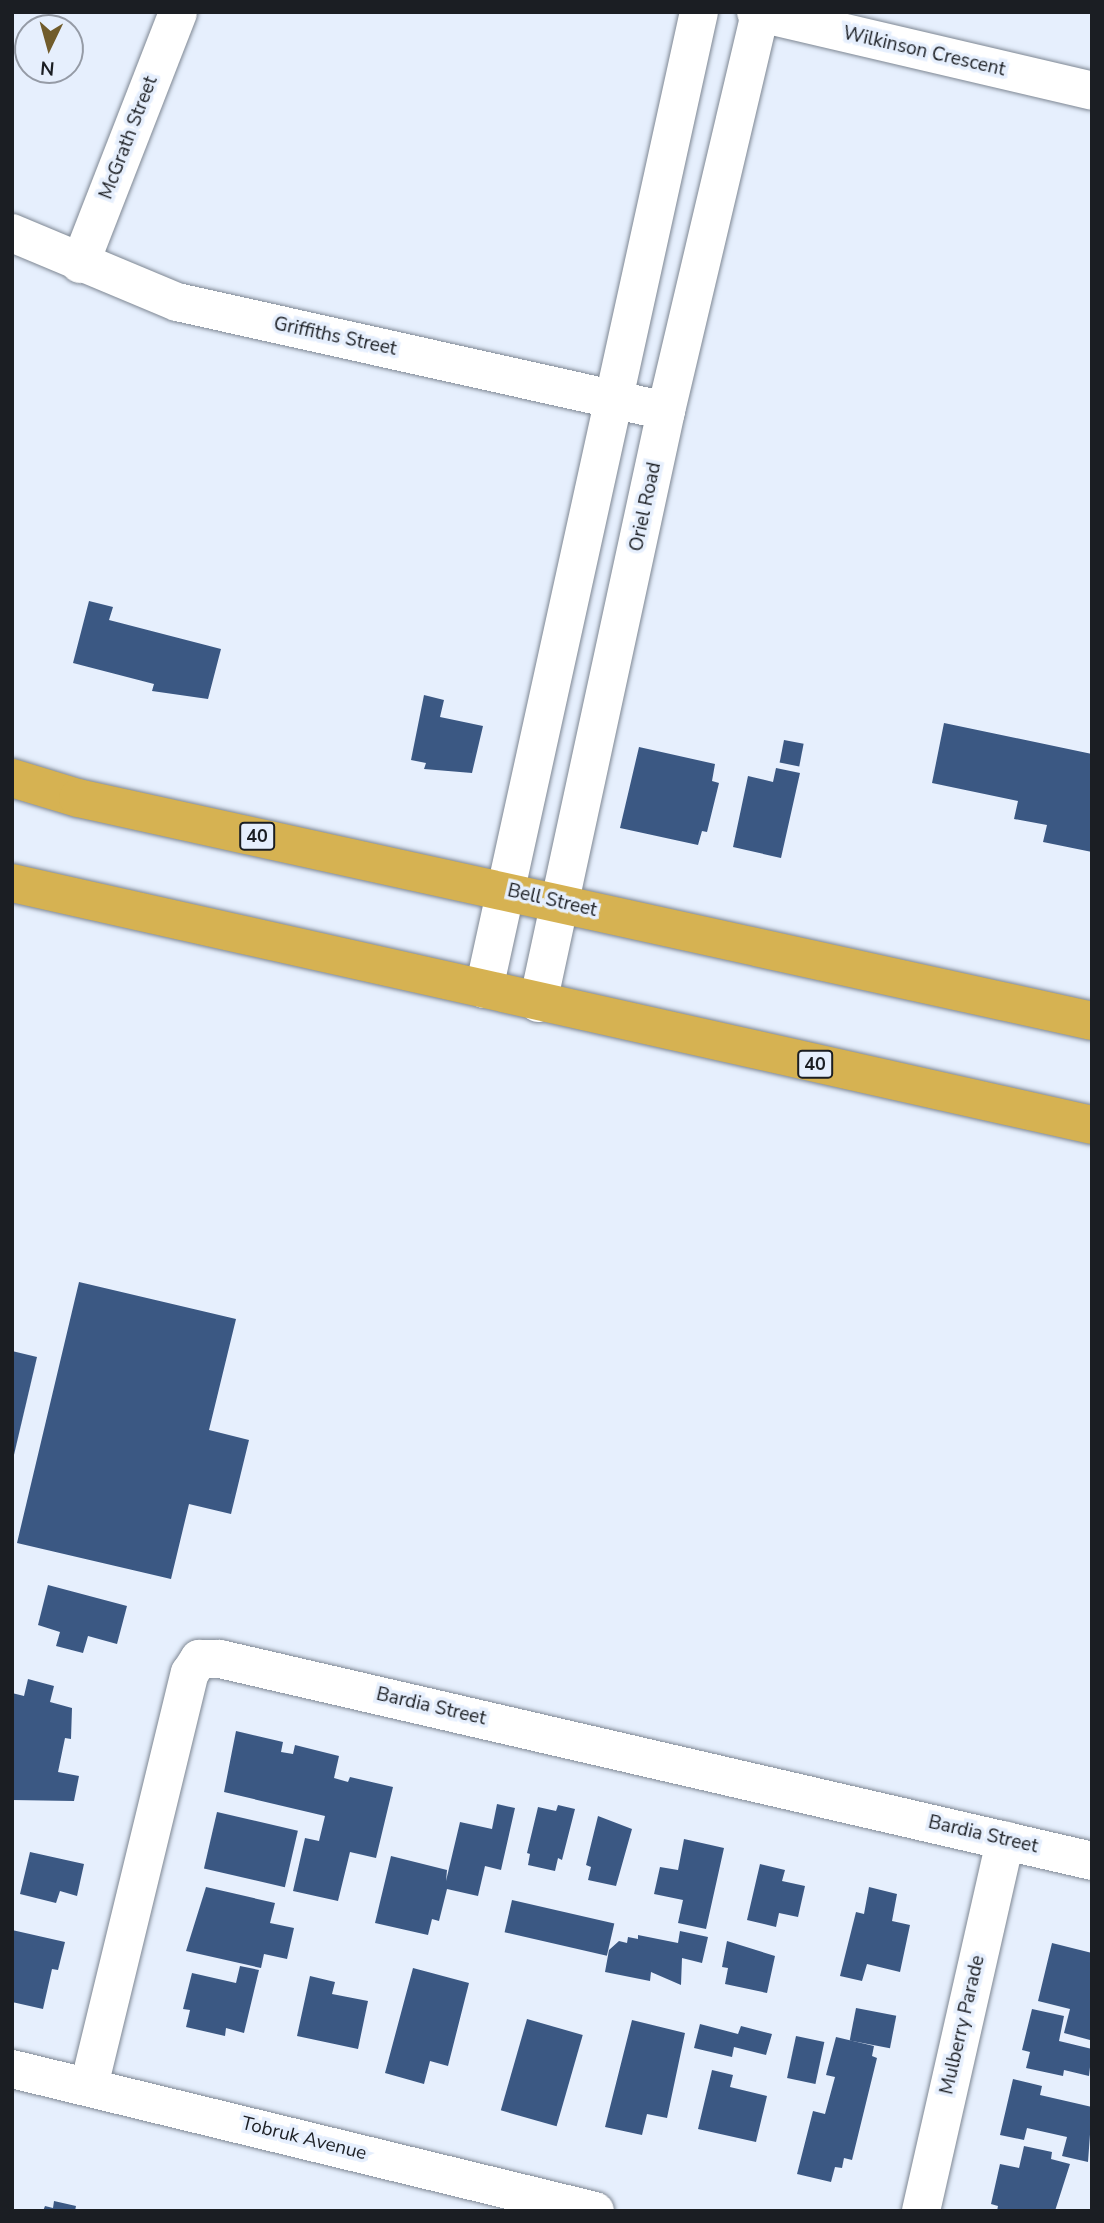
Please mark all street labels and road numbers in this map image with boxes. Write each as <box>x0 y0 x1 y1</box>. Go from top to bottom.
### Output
street label: Wilkinson Crescent <box>841 22 1007 82</box>
street label: McGrath Street <box>95 73 163 203</box>
street label: Griffiths Street <box>272 313 398 361</box>
street label: Oriel Road <box>625 460 667 554</box>
road number: 40 <box>238 822 276 850</box>
street label: Bell Street <box>505 880 599 922</box>
road number: 40 <box>796 1050 834 1078</box>
street label: Bardia Street <box>374 1683 488 1731</box>
street label: Bardia Street <box>926 1811 1040 1859</box>
street label: Mulberry Parade <box>936 1953 990 2097</box>
street label: Tobruk Avenue <box>239 2112 369 2166</box>

